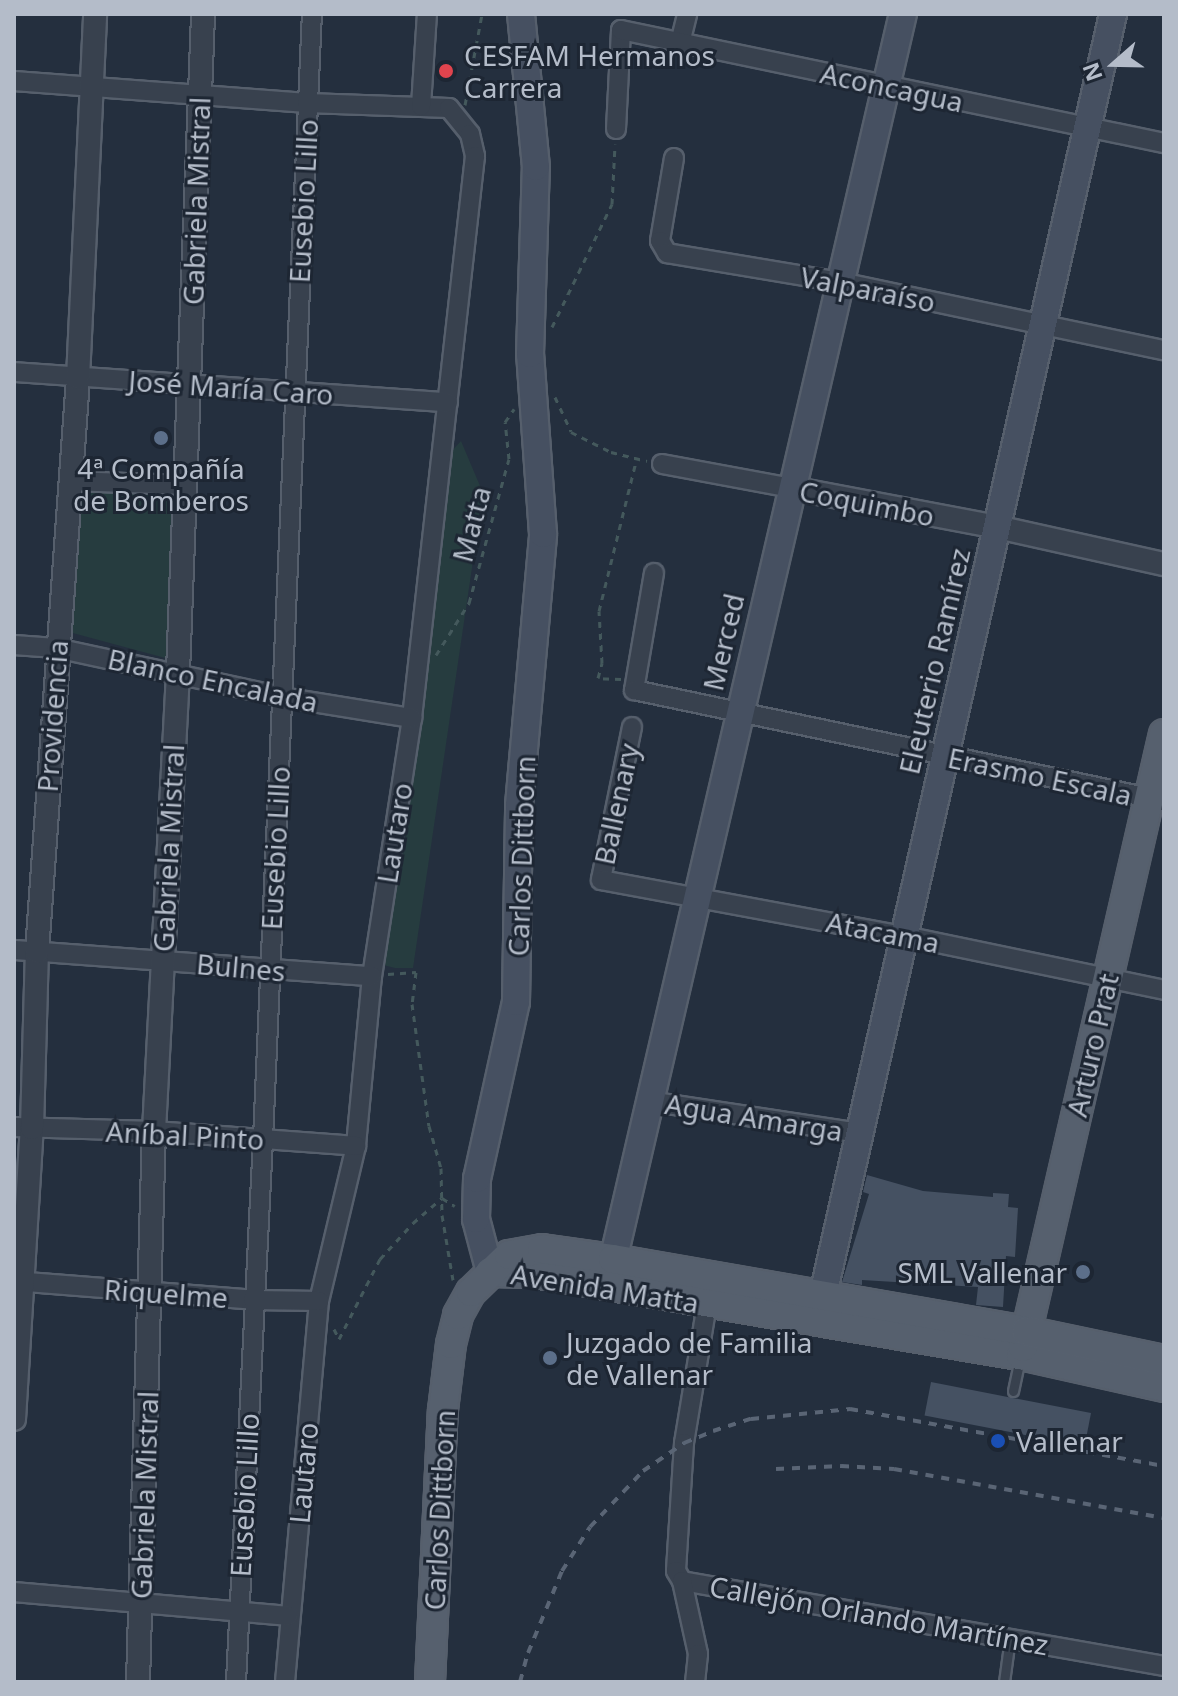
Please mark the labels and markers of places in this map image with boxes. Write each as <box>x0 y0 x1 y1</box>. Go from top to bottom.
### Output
place label: CESFAM Hermanos Carrera <box>464 38 715 104</box>
marker: CESFAM Hermanos Carrera <box>435 60 457 82</box>
marker: 4ª Compañía de Bomberos <box>152 429 170 447</box>
place label: 4ª Compañía de Bomberos <box>73 451 249 517</box>
place label: SML Vallenar <box>898 1255 1067 1289</box>
marker: SML Vallenar <box>1074 1263 1092 1281</box>
place label: Juzgado de Familia de Vallenar <box>566 1325 813 1391</box>
marker: Juzgado de Familia de Vallenar <box>541 1349 559 1367</box>
place label: Vallenar <box>1016 1424 1123 1458</box>
marker: Vallenar <box>987 1430 1009 1452</box>

